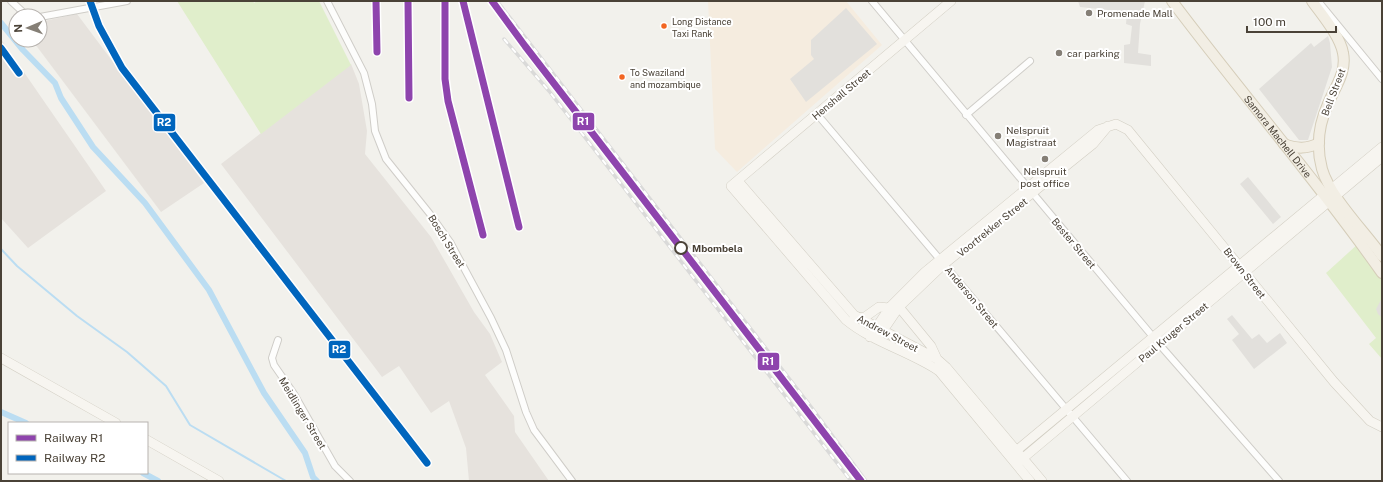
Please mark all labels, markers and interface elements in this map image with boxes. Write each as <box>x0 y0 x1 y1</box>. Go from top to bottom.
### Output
place label: Promenade Mall <box>1097 7 1173 19</box>
north arrow <box>8 8 48 48</box>
marker: Promenade Mall <box>1084 8 1094 18</box>
scale bar <box>1247 8 1336 34</box>
text: 100 m <box>1253 15 1286 29</box>
place label: Long Distance Taxi Rank <box>672 16 732 39</box>
marker: Long Distance Taxi Rank <box>659 21 669 31</box>
text: N <box>12 24 24 33</box>
place label: car parking <box>1067 47 1120 59</box>
marker: car parking <box>1054 48 1064 58</box>
street label: Henshall Street <box>809 66 873 122</box>
street label: Bell Street <box>1318 66 1348 117</box>
place label: To Swaziland and mozambique <box>630 67 701 90</box>
marker: To Swaziland and mozambique <box>617 72 627 82</box>
street label: Samora Machell Drive <box>1242 93 1315 180</box>
line badge: R1 <box>572 112 595 131</box>
line badge: R2 <box>153 113 176 132</box>
text: R1 <box>577 115 589 127</box>
text: R2 <box>157 116 171 128</box>
place label: Nelspruit Magistraat <box>1006 124 1056 148</box>
marker: Nelspruit Magistraat <box>993 131 1003 141</box>
marker: Nelspruit post office <box>1040 154 1050 164</box>
place label: Nelspruit post office <box>1020 165 1070 189</box>
street label: Voortrekker Street <box>954 195 1030 259</box>
street label: Bosch Street <box>426 212 468 270</box>
street label: Bester Street <box>1049 215 1099 271</box>
marker: Mbombela <box>674 241 688 255</box>
place label: Mbombela <box>692 242 743 254</box>
street label: Brown Street <box>1221 245 1269 301</box>
street label: Anderson Street <box>943 264 1001 330</box>
street label: Paul Kruger Street <box>1136 299 1210 365</box>
street label: Andrew Street <box>855 312 921 354</box>
line badge: R2 <box>328 340 351 359</box>
text: R2 <box>332 343 346 355</box>
line badge: R1 <box>757 352 780 371</box>
text: R1 <box>762 355 774 367</box>
street label: Meidlinger Street <box>277 375 329 451</box>
legend <box>8 422 148 474</box>
text: Railway R1 <box>44 431 103 445</box>
text: Railway R2 <box>44 451 105 465</box>

